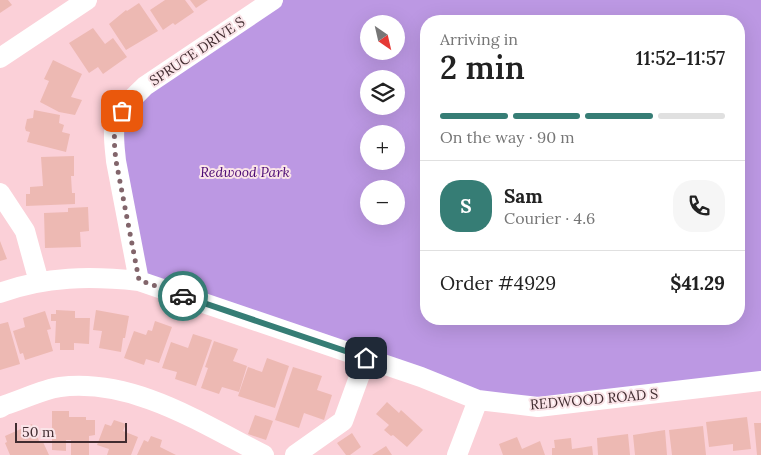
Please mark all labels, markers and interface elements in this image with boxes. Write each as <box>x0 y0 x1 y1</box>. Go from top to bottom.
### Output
street label: SPRUCE DRIVE S <box>146 12 248 89</box>
north arrow <box>360 15 405 60</box>
map controls <box>360 15 405 225</box>
text: Arriving in <box>440 29 518 49</box>
text: 11:52–11:57 <box>636 46 725 70</box>
text: 2 min <box>440 47 525 88</box>
button: layers <box>360 70 405 115</box>
pin <box>101 90 143 132</box>
icon: bag <box>108 97 136 125</box>
button: + <box>360 125 405 170</box>
text: On the way · 90 m <box>440 127 575 147</box>
park label: Redwood Park <box>200 163 290 181</box>
button: − <box>360 180 405 225</box>
button: phone <box>673 180 725 232</box>
text: Sam <box>504 184 543 208</box>
text: S <box>460 194 472 218</box>
text: Courier · 4.6 <box>504 208 595 228</box>
courier <box>158 271 208 321</box>
text: Order #4929 <box>440 271 556 295</box>
text: $41.29 <box>670 271 725 295</box>
icon: car <box>169 282 197 310</box>
pin <box>345 337 387 379</box>
icon: home <box>352 344 380 372</box>
street label: REDWOOD ROAD S <box>529 384 659 414</box>
scale bar <box>15 420 128 443</box>
text: 50 m <box>22 423 55 441</box>

